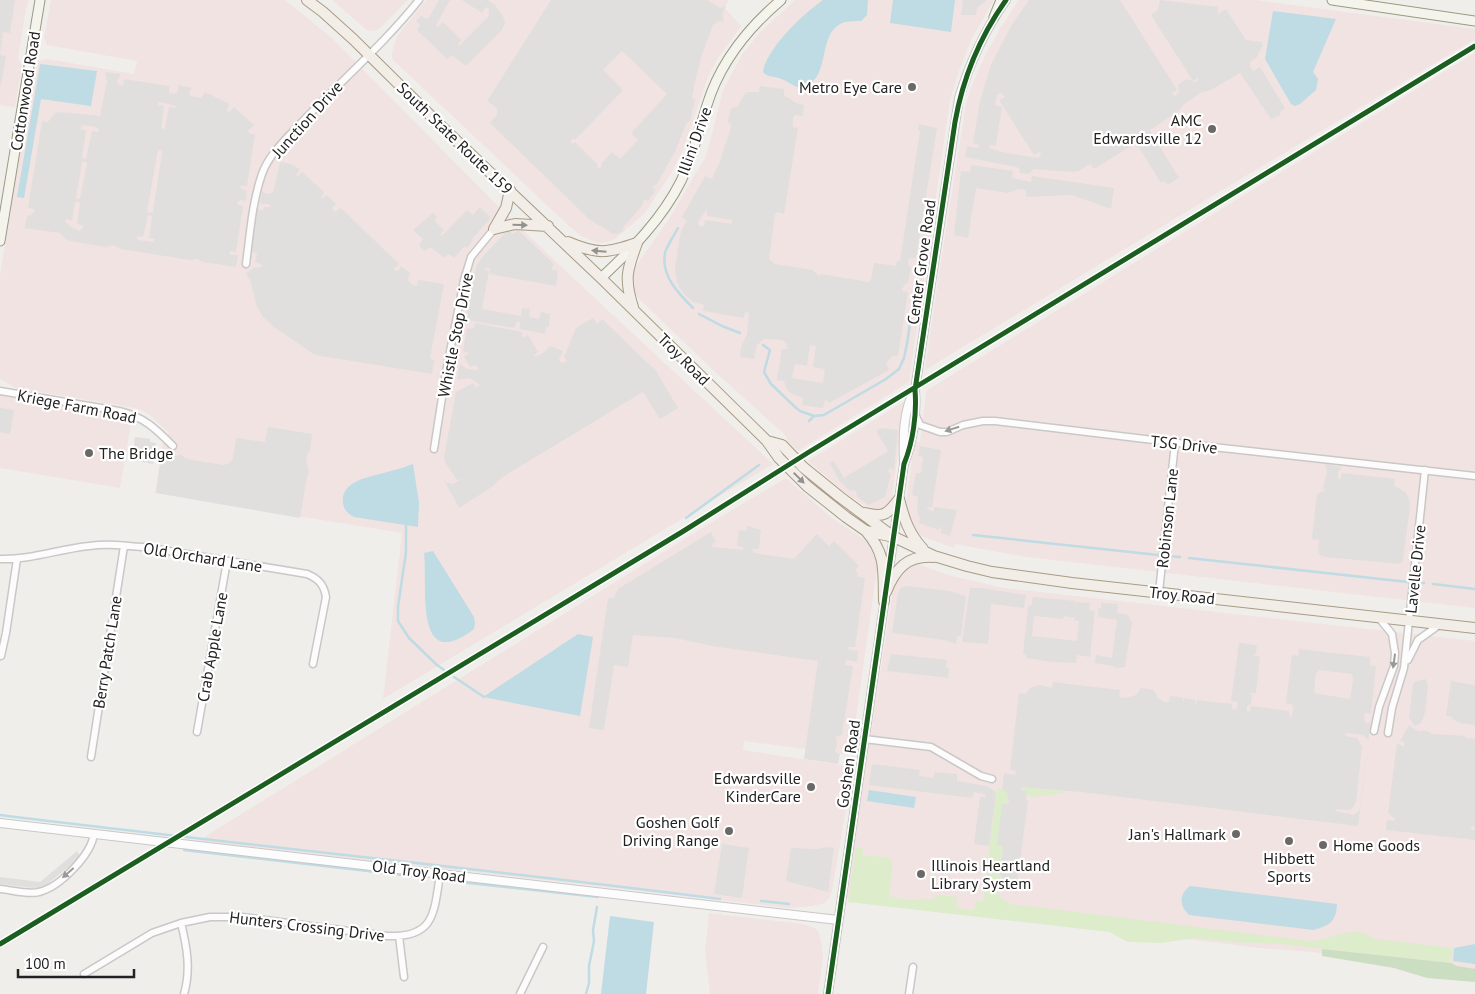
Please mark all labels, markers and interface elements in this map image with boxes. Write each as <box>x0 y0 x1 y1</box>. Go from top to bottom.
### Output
street label: Cottonwood Road <box>6 30 44 152</box>
street label: Junction Drive <box>267 76 347 162</box>
place label: Metro Eye Care <box>799 77 902 97</box>
street label: South State Route 159 <box>393 78 517 198</box>
marker: Metro Eye Care <box>906 81 918 93</box>
street label: Illini Drive <box>672 104 716 178</box>
place label: AMC Edwardsville 12 <box>1093 110 1202 148</box>
marker: AMC Edwardsville 12 <box>1206 123 1218 135</box>
street label: Center Grove Road <box>902 198 940 326</box>
one-way arrow <box>513 221 529 229</box>
one-way arrow <box>591 247 607 255</box>
street label: Whistle Stop Drive <box>433 271 477 399</box>
street label: Troy Road <box>654 329 714 389</box>
street label: Kriege Farm Road <box>16 385 138 427</box>
one-way arrow <box>945 426 960 433</box>
street label: TSG Drive <box>1149 431 1219 457</box>
place label: The Bridge <box>99 443 173 463</box>
marker: The Bridge <box>83 447 95 459</box>
street label: Robinson Lane <box>1152 467 1182 569</box>
one-way arrow <box>792 472 804 484</box>
street label: Lavelle Drive <box>1400 524 1430 614</box>
street label: Old Orchard Lane <box>142 538 264 576</box>
street label: Troy Road <box>1148 582 1216 608</box>
street label: Crab Apple Lane <box>193 591 231 703</box>
street label: Berry Patch Lane <box>88 594 126 710</box>
one-way arrow <box>1390 654 1398 670</box>
street label: Goshen Road <box>832 719 864 809</box>
place label: Edwardsville KinderCare <box>714 768 801 806</box>
marker: Edwardsville KinderCare <box>805 781 817 793</box>
place label: Goshen Golf Driving Range <box>622 812 720 850</box>
place label: Jan's Hallmark <box>1128 824 1226 844</box>
marker: Goshen Golf Driving Range <box>723 825 735 837</box>
marker: Jan's Hallmark <box>1230 828 1242 840</box>
marker: Hibbett Sports <box>1283 835 1295 847</box>
place label: Home Goods <box>1333 835 1420 855</box>
marker: Home Goods <box>1317 839 1329 851</box>
place label: Hibbett Sports <box>1263 848 1315 886</box>
street label: Old Troy Road <box>371 855 467 887</box>
place label: Illinois Heartland Library System <box>931 855 1050 893</box>
one-way arrow <box>61 868 74 879</box>
marker: Illinois Heartland Library System <box>915 868 927 880</box>
street label: Hunters Crossing Drive <box>228 907 386 945</box>
scale bar <box>18 946 134 978</box>
text: 100 m <box>25 954 66 973</box>

